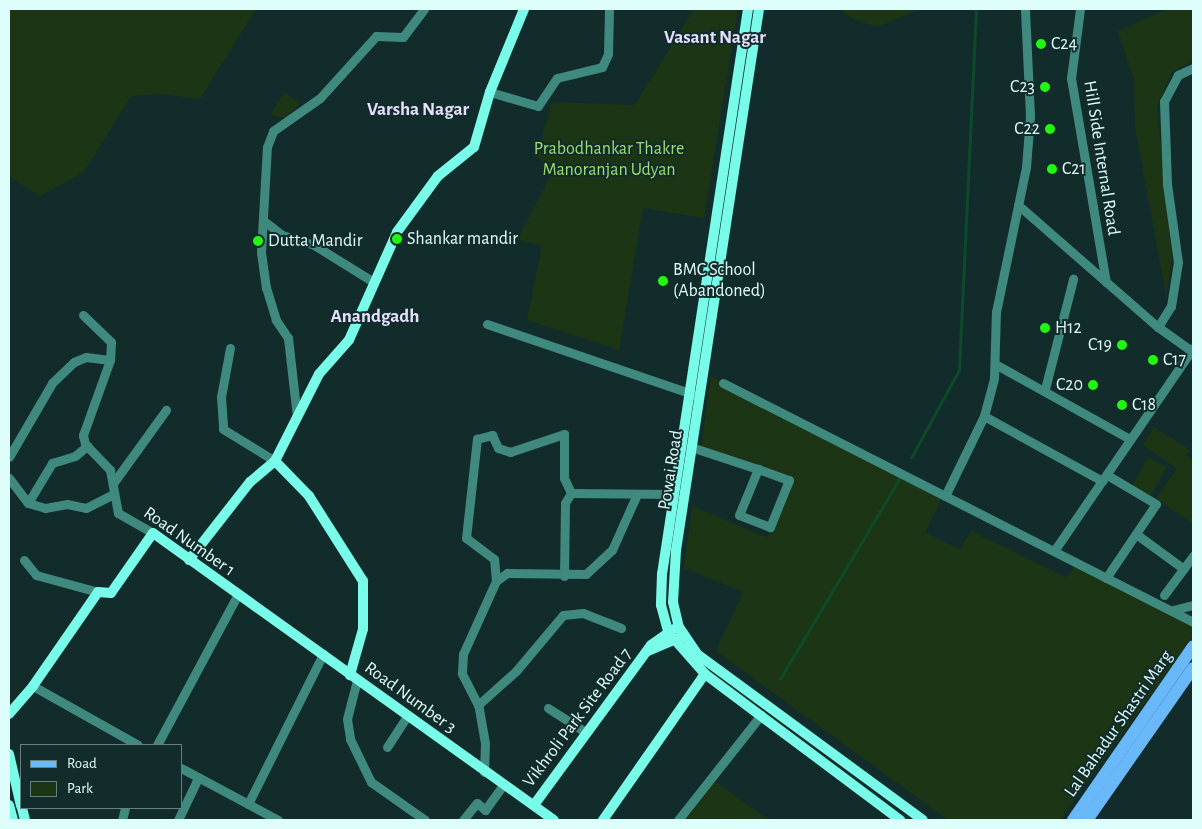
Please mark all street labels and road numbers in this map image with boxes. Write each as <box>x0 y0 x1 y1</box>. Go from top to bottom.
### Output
street label: Hill Side Internal Road <box>1078 79 1124 237</box>
street label: Powai Road <box>654 429 688 511</box>
street label: Road Number 1 <box>139 503 239 581</box>
street label: Vikhroli Park Site Road 7 <box>519 644 637 792</box>
street label: Lal Bahadur Shastri Marg <box>1060 646 1178 802</box>
street label: Road Number 3 <box>360 658 460 738</box>

